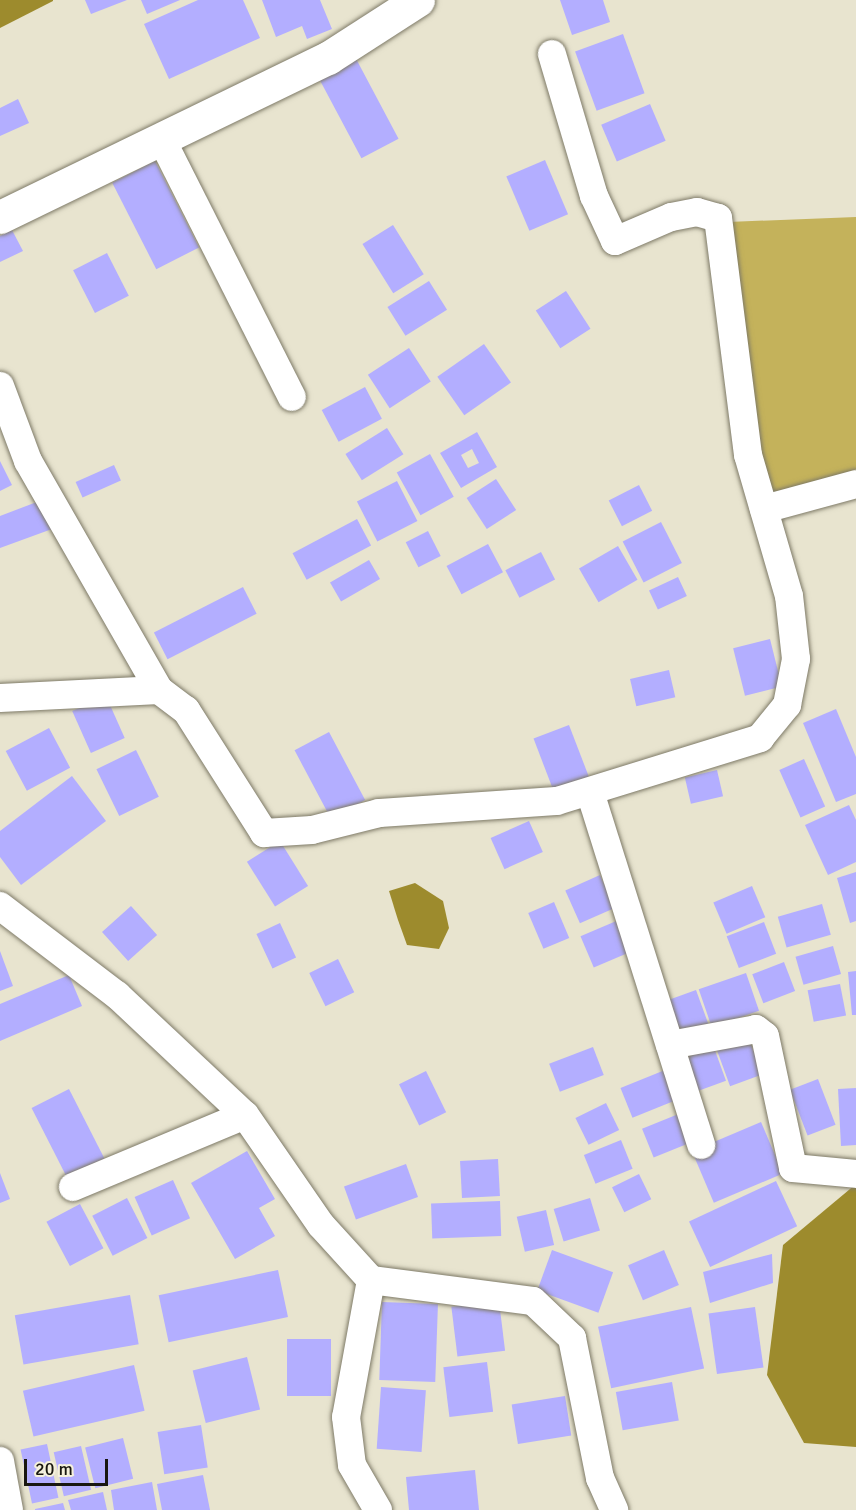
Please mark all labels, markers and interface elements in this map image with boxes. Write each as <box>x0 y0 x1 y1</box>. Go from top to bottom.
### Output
scale bar <box>27 1447 111 1485</box>
text: 20 m <box>35 1458 73 1480</box>

